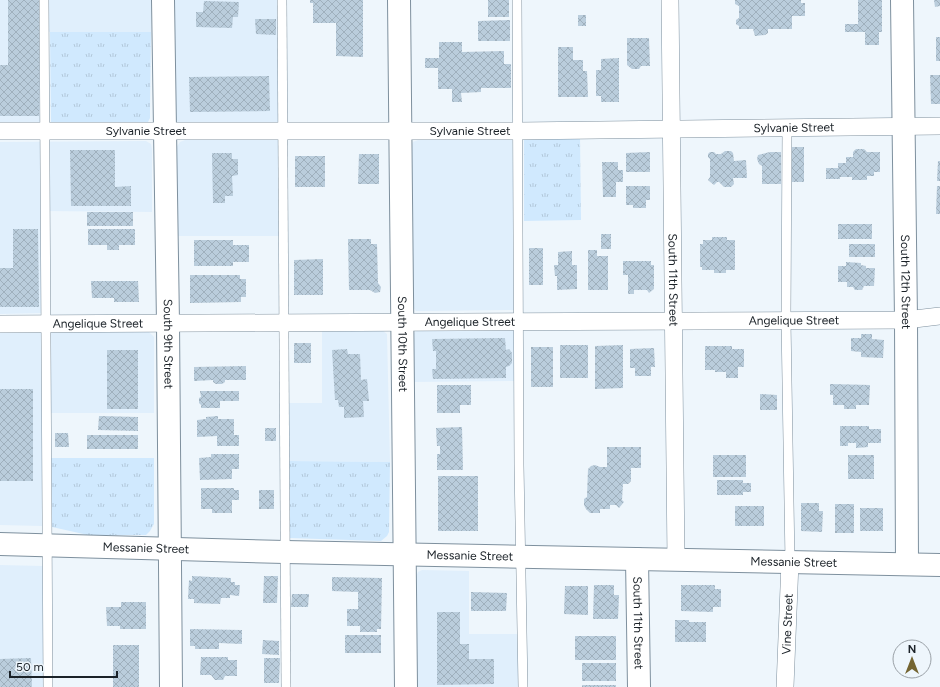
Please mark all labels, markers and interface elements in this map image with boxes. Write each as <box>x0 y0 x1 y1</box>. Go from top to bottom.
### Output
street label: Sylvanie Street <box>753 120 835 135</box>
street label: Sylvanie Street <box>105 124 187 138</box>
street label: Sylvanie Street <box>429 124 511 138</box>
street label: South 11th Street <box>666 233 681 327</box>
street label: South 12th Street <box>898 234 913 330</box>
street label: South 10th Street <box>395 296 410 392</box>
street label: South 9th Street <box>161 299 176 389</box>
street label: Angelique Street <box>749 313 840 328</box>
street label: Angelique Street <box>425 315 516 329</box>
street label: Angelique Street <box>53 316 144 331</box>
street label: Messanie Street <box>102 540 190 556</box>
street label: Messanie Street <box>426 548 514 564</box>
street label: Messanie Street <box>750 554 838 570</box>
street label: South 11th Street <box>630 576 646 670</box>
street label: Vine Street <box>779 593 796 655</box>
north arrow <box>892 639 932 679</box>
text: N <box>908 643 916 656</box>
scale bar <box>10 653 117 679</box>
text: 50 m <box>16 660 44 674</box>

